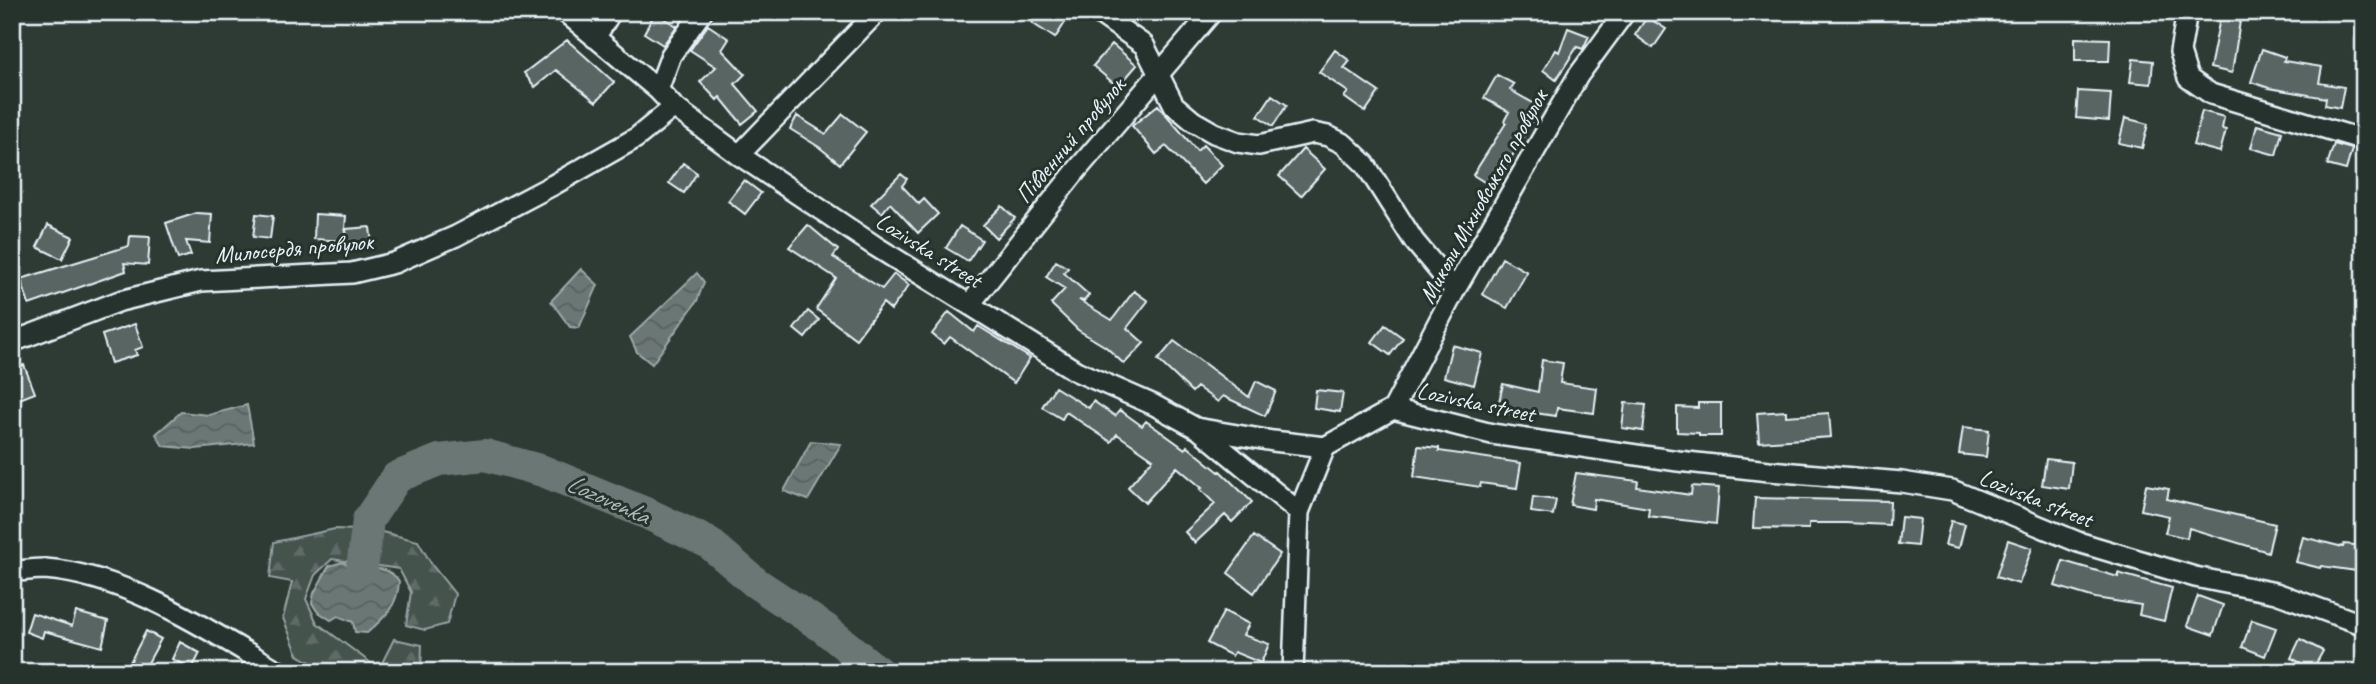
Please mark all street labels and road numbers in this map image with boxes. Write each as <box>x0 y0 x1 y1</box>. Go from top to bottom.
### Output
street label: Південний провулок <box>1008 69 1133 209</box>
street label: Миколи Міхновського провулок <box>1412 82 1555 308</box>
street label: Lozivska street <box>870 206 989 295</box>
street label: Милосердя провулок <box>214 226 377 270</box>
street label: Lozivska street <box>1414 375 1540 430</box>
street label: Lozivska street <box>1975 462 2099 535</box>

